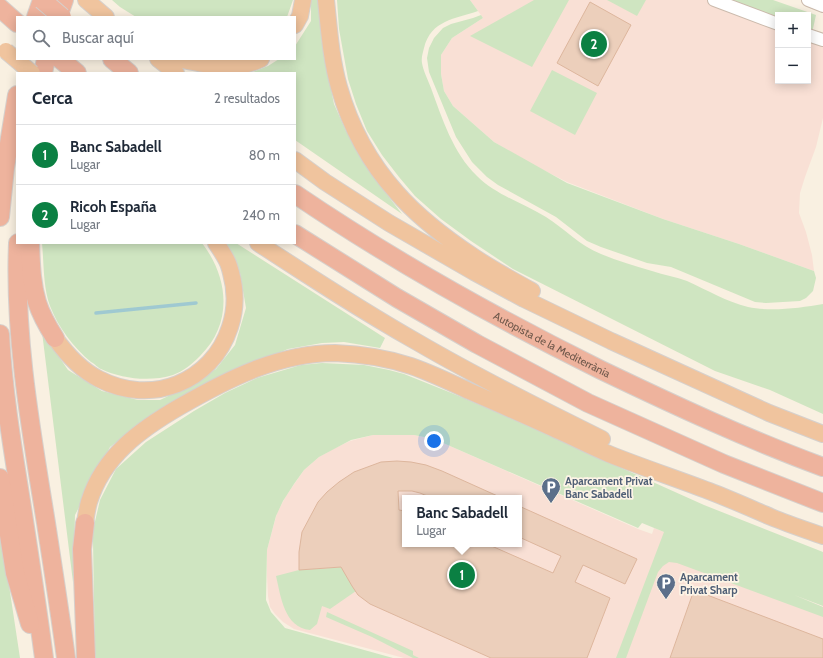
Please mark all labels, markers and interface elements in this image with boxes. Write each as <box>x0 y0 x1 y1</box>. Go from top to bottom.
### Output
map controls <box>775 12 811 84</box>
button: + <box>775 12 811 48</box>
search box <box>16 16 296 60</box>
icon: search <box>30 27 52 49</box>
text: Buscar aquí <box>62 29 134 47</box>
pin: 2 <box>581 29 607 59</box>
button: − <box>775 48 811 84</box>
text: Cerca <box>32 88 73 108</box>
text: 2 resultados <box>214 90 280 106</box>
text: Banc Sabadell <box>70 138 162 156</box>
text: 1 <box>43 147 47 163</box>
text: 80 m <box>249 147 280 163</box>
text: Lugar <box>70 156 100 172</box>
text: Ricoh España <box>70 198 157 216</box>
text: 2 <box>42 207 48 223</box>
text: 240 m <box>242 207 280 223</box>
text: Lugar <box>70 216 100 232</box>
street label: Autopista de la Mediterrània <box>491 309 613 381</box>
your location <box>424 431 444 451</box>
place label: Aparcament Privat Banc Sabadell <box>565 474 653 501</box>
parking icon: Aparcament Privat Banc Sabadell <box>540 476 562 504</box>
popup <box>402 495 522 547</box>
text: Banc Sabadell <box>416 504 508 522</box>
text: Lugar <box>416 522 446 538</box>
pin: 1 <box>449 560 475 590</box>
place label: Aparcament Privat Sharp <box>680 570 738 597</box>
parking icon: Aparcament Privat Sharp <box>655 572 677 600</box>

